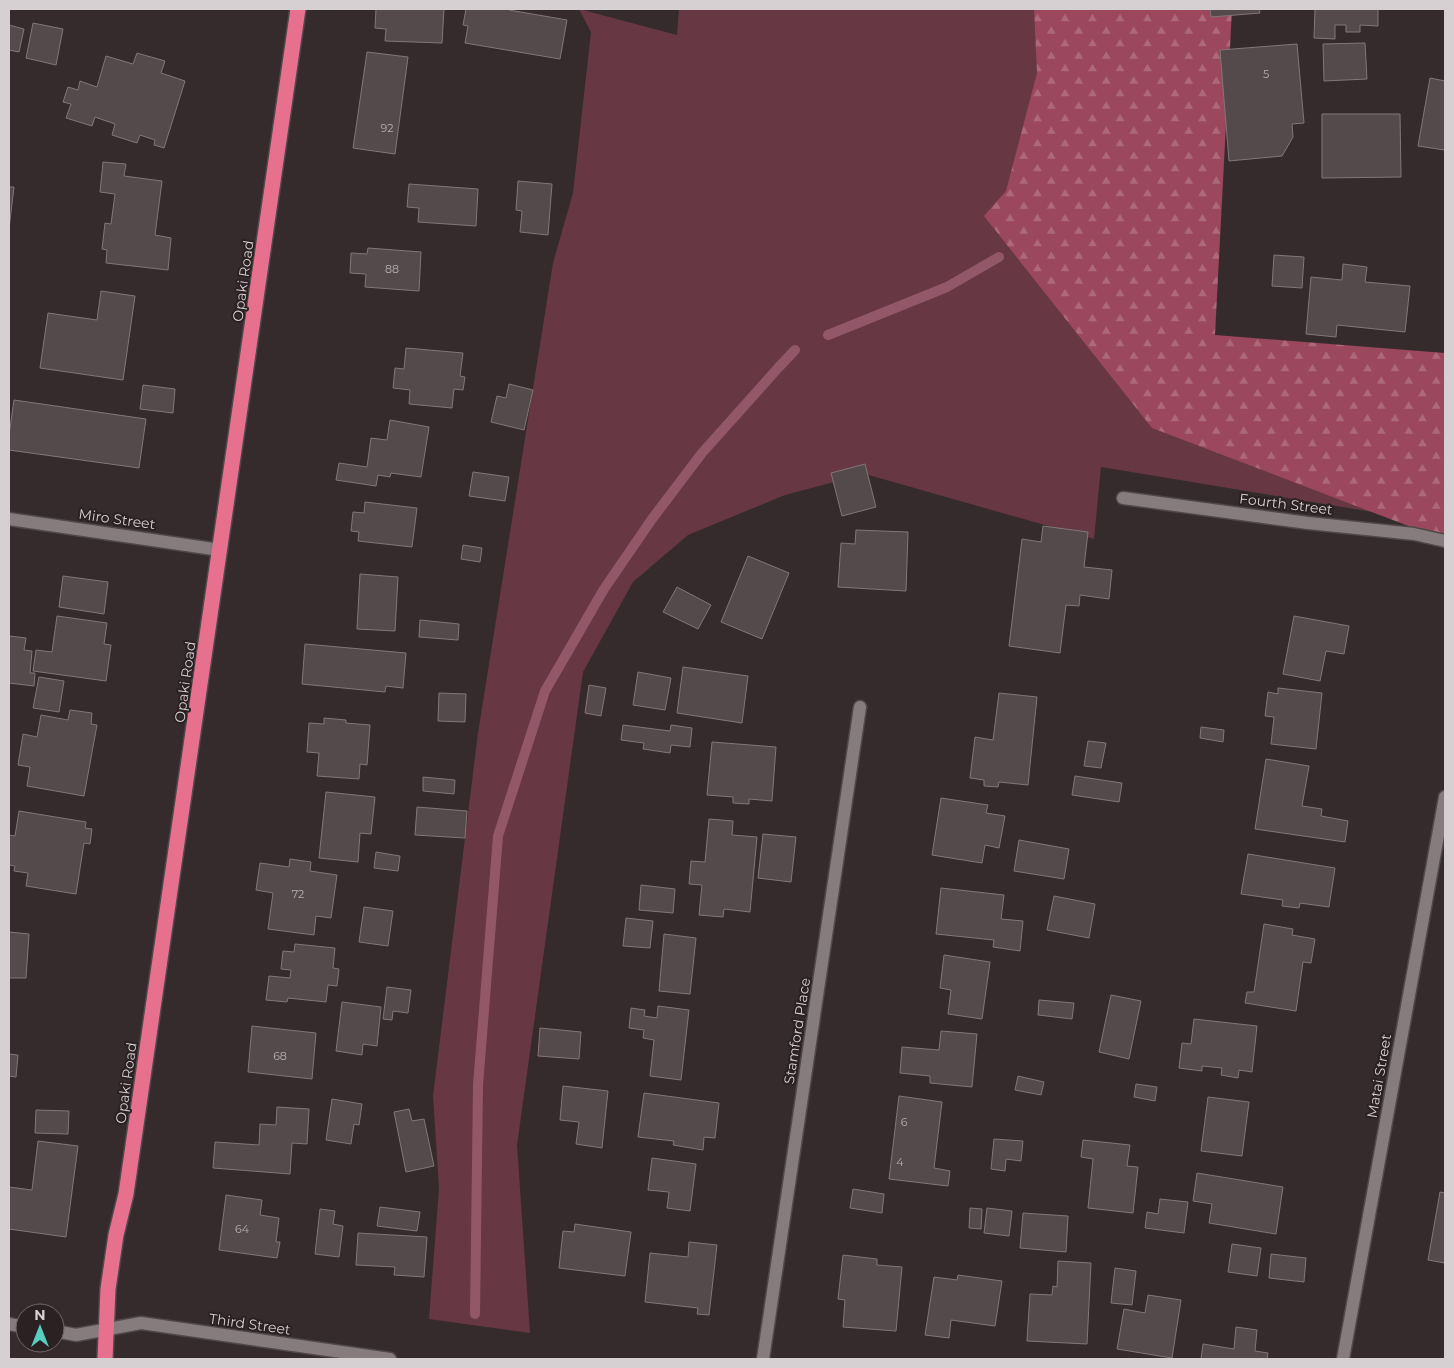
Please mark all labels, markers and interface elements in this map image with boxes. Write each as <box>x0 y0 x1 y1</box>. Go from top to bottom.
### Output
house number: 5 <box>1263 67 1269 81</box>
house number: 92 <box>381 121 393 135</box>
street label: Opaki Road <box>228 239 258 323</box>
house number: 88 <box>385 262 399 276</box>
street label: Fourth Street <box>1238 489 1334 519</box>
street label: Miro Street <box>77 505 157 533</box>
street label: Opaki Road <box>170 640 200 724</box>
house number: 72 <box>292 887 304 901</box>
street label: Stamford Place <box>780 977 814 1085</box>
street label: Matai Street <box>1363 1032 1395 1119</box>
street label: Opaki Road <box>111 1041 141 1125</box>
house number: 68 <box>273 1049 287 1063</box>
house number: 6 <box>901 1115 908 1129</box>
house number: 4 <box>896 1155 904 1169</box>
house number: 64 <box>235 1222 250 1236</box>
north arrow <box>15 1303 65 1353</box>
text: N <box>34 1306 46 1324</box>
street label: Third Street <box>208 1309 292 1339</box>

